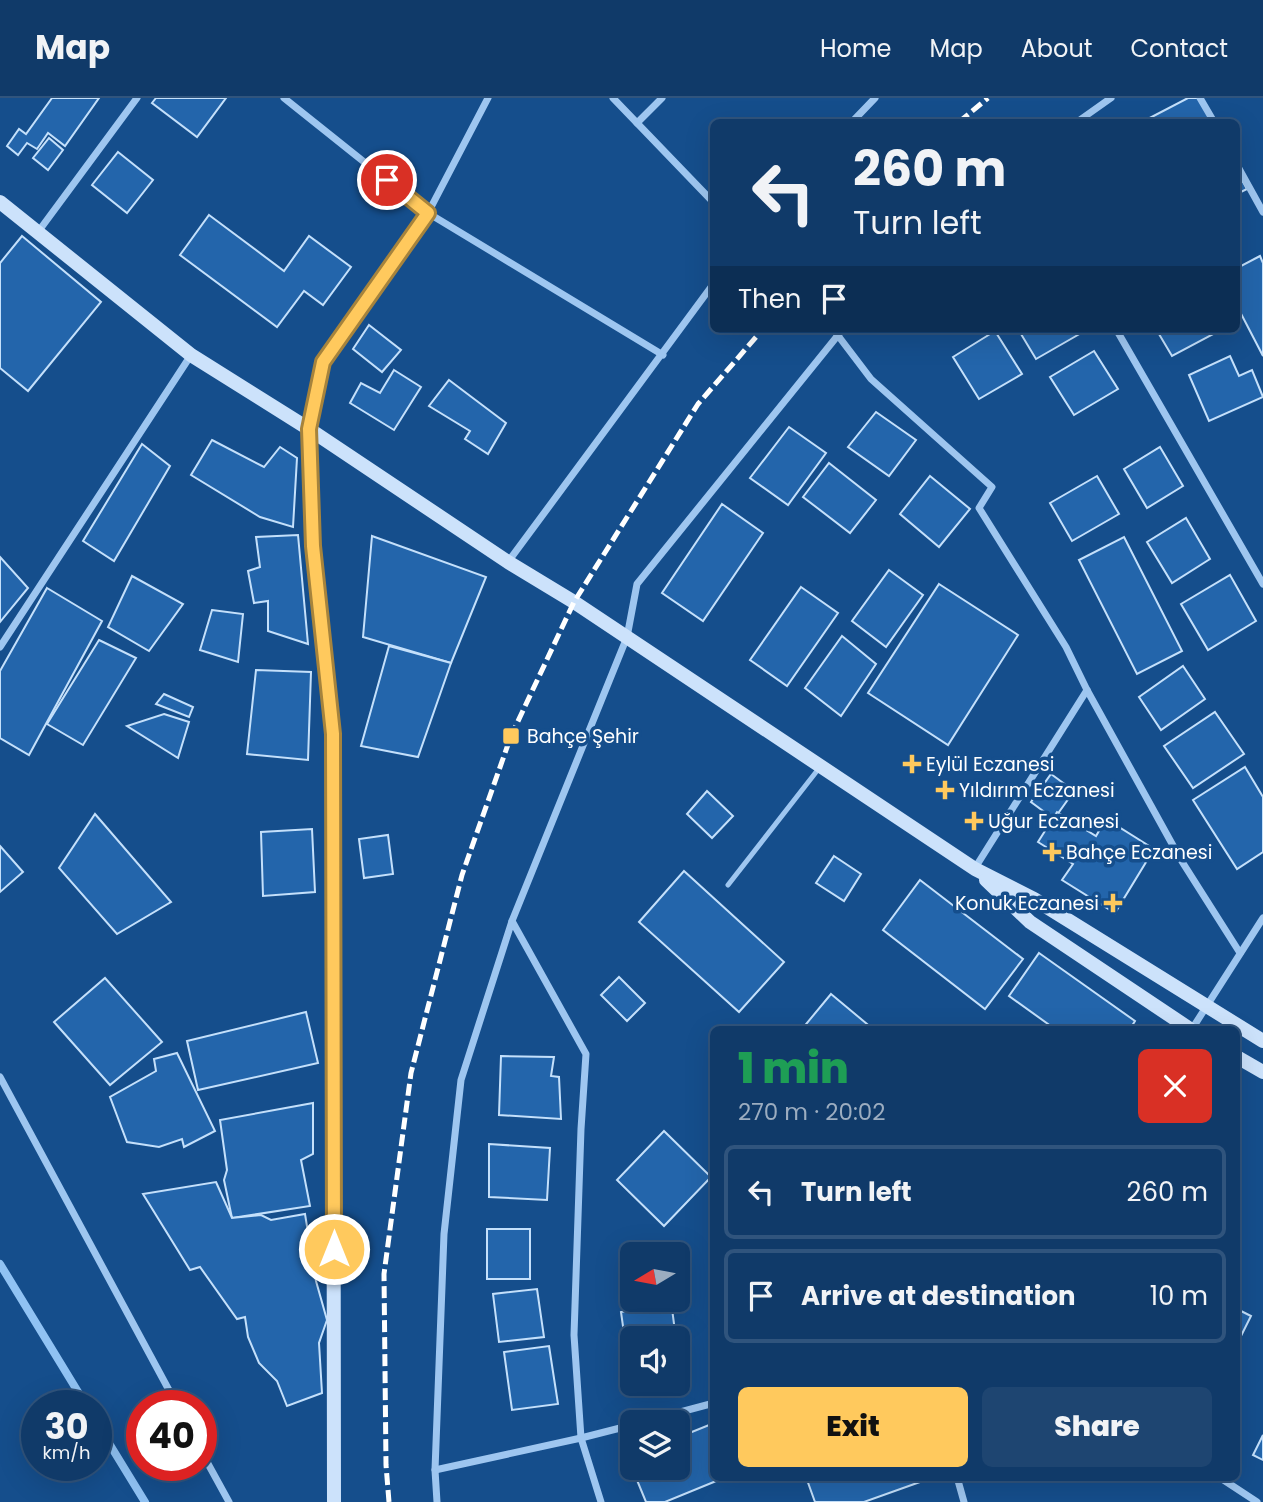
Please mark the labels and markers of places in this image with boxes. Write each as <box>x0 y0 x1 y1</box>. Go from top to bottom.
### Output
pin <box>357 150 417 210</box>
place label: Bahçe Şehir <box>527 723 639 750</box>
marker: Bahçe Şehir <box>501 726 521 746</box>
place label: Eylül Eczanesi <box>926 751 1054 778</box>
marker: Eylül Eczanesi <box>904 756 920 772</box>
place label: Yıldırım Eczanesi <box>959 777 1115 804</box>
marker: Yıldırım Eczanesi <box>937 782 953 798</box>
place label: Uğur Eczanesi <box>988 808 1119 835</box>
marker: Uğur Eczanesi <box>966 813 982 829</box>
place label: Bahçe Eczanesi <box>1066 839 1212 866</box>
marker: Bahçe Eczanesi <box>1044 844 1060 860</box>
place label: Konuk Eczanesi <box>955 890 1099 917</box>
marker: Konuk Eczanesi <box>1105 895 1121 911</box>

